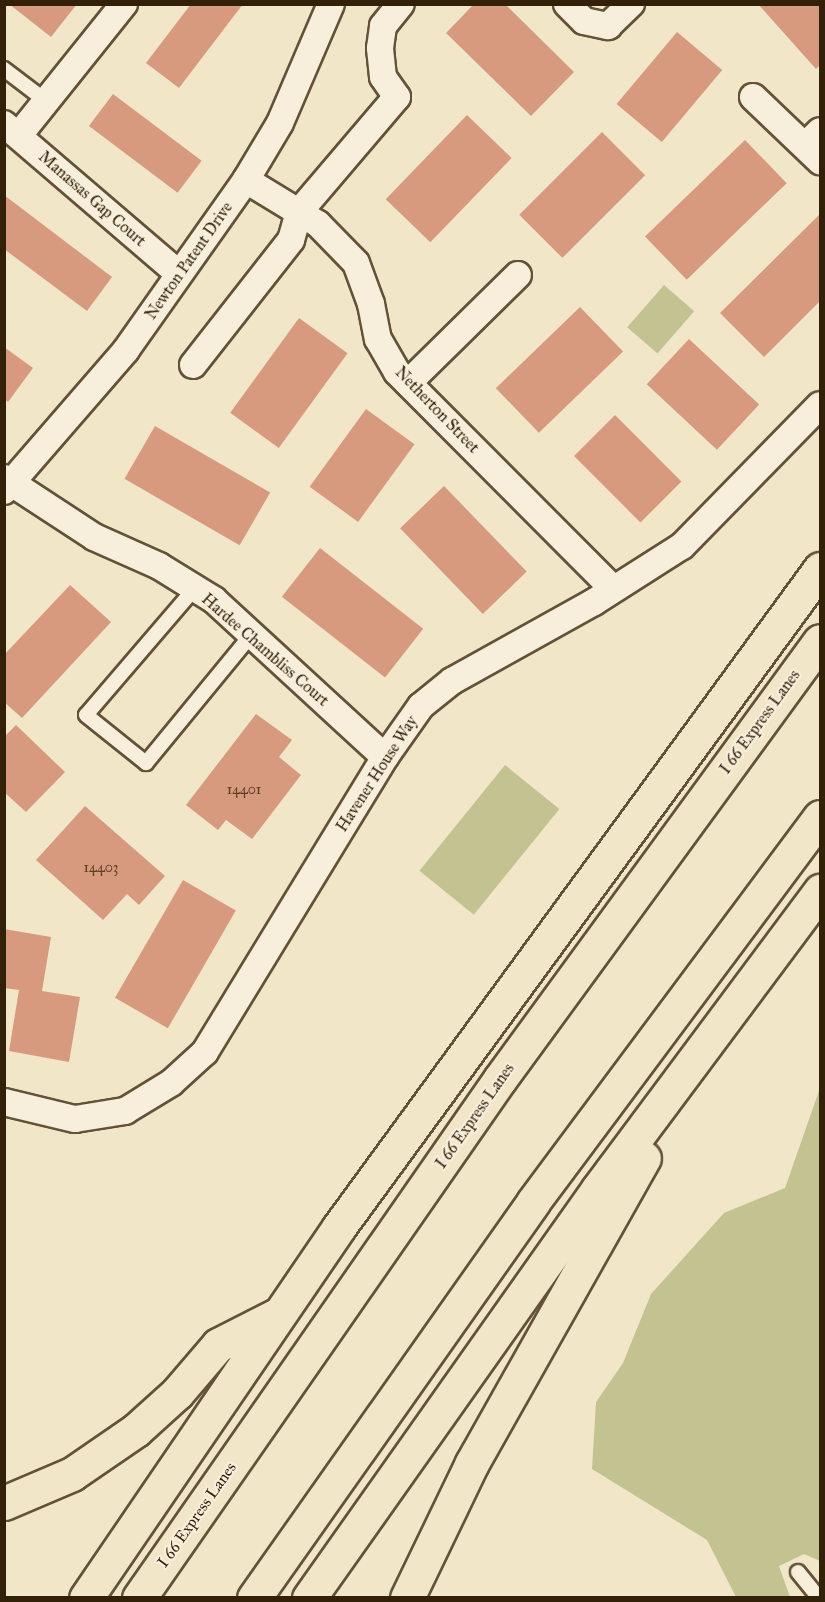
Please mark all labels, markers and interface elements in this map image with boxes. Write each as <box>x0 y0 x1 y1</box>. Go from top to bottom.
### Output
street label: Manassas Gap Court <box>35 147 149 251</box>
street label: Newton Patent Drive <box>141 199 237 323</box>
street label: Netherton Street <box>391 363 483 457</box>
street label: Hardee Chambliss Court <box>198 590 332 710</box>
street label: I 66 Express Lanes <box>716 666 804 778</box>
street label: Havener House Way <box>332 713 422 835</box>
house number: 14401 <box>227 782 261 798</box>
house number: 14403 <box>84 860 118 876</box>
street label: I 66 Express Lanes <box>432 1060 518 1172</box>
street label: I 66 Express Lanes <box>154 1459 240 1571</box>

